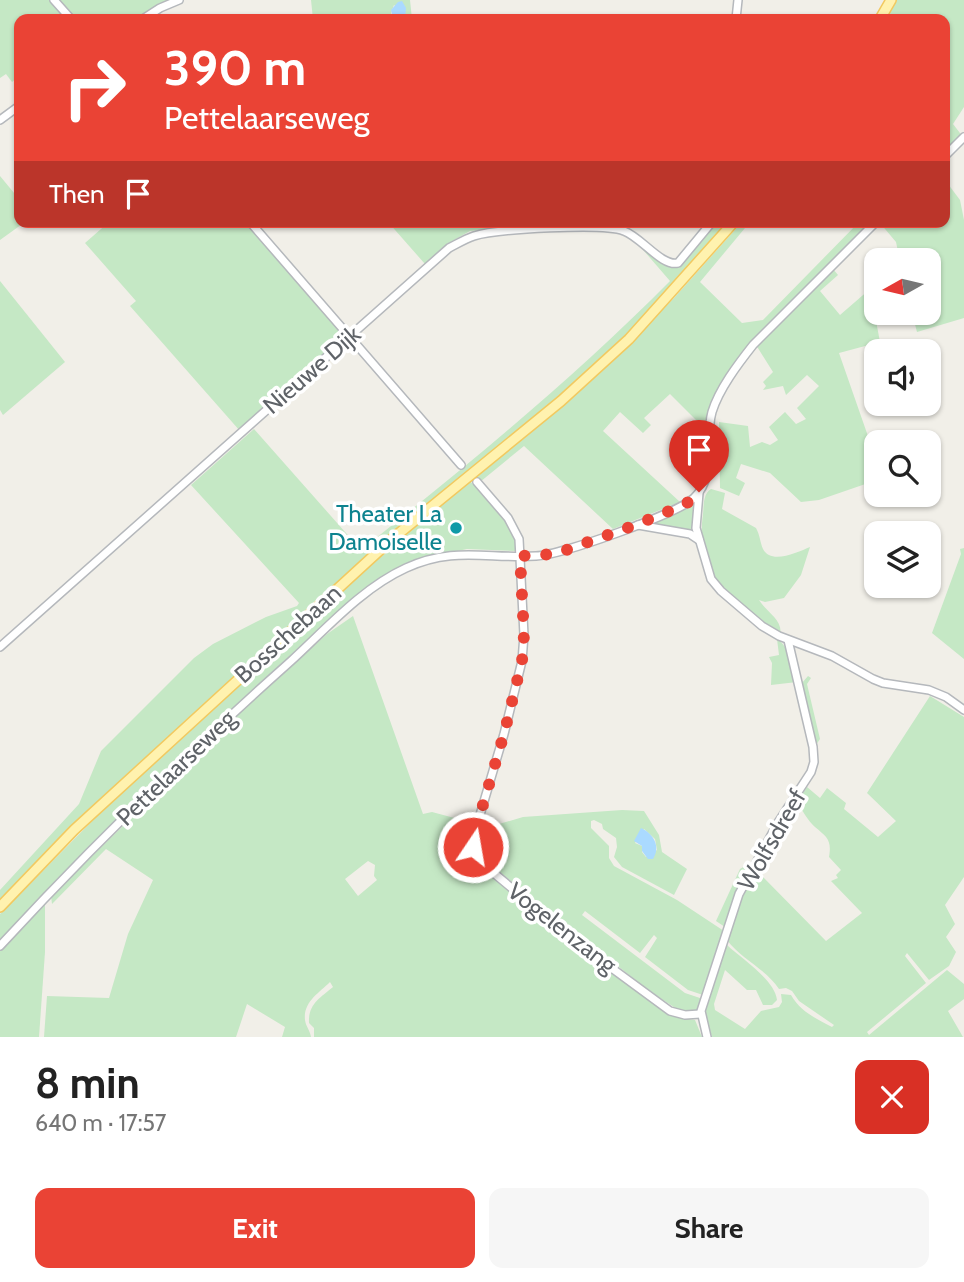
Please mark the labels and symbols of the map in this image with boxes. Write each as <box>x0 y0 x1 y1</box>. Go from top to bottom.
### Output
north arrow <box>864 248 942 326</box>
street label: Nieuwe Dijk <box>257 319 367 420</box>
pin <box>669 420 729 492</box>
place label: Theater La Damoiselle <box>328 499 442 556</box>
marker: Theater La Damoiselle <box>448 520 464 536</box>
street label: Bosschebaan <box>228 578 347 689</box>
street label: Pettelaarseweg <box>110 703 242 832</box>
street label: Wolfsdreef <box>731 784 812 895</box>
position arrow <box>436 810 510 884</box>
street label: Vogelenzang <box>502 876 623 980</box>

